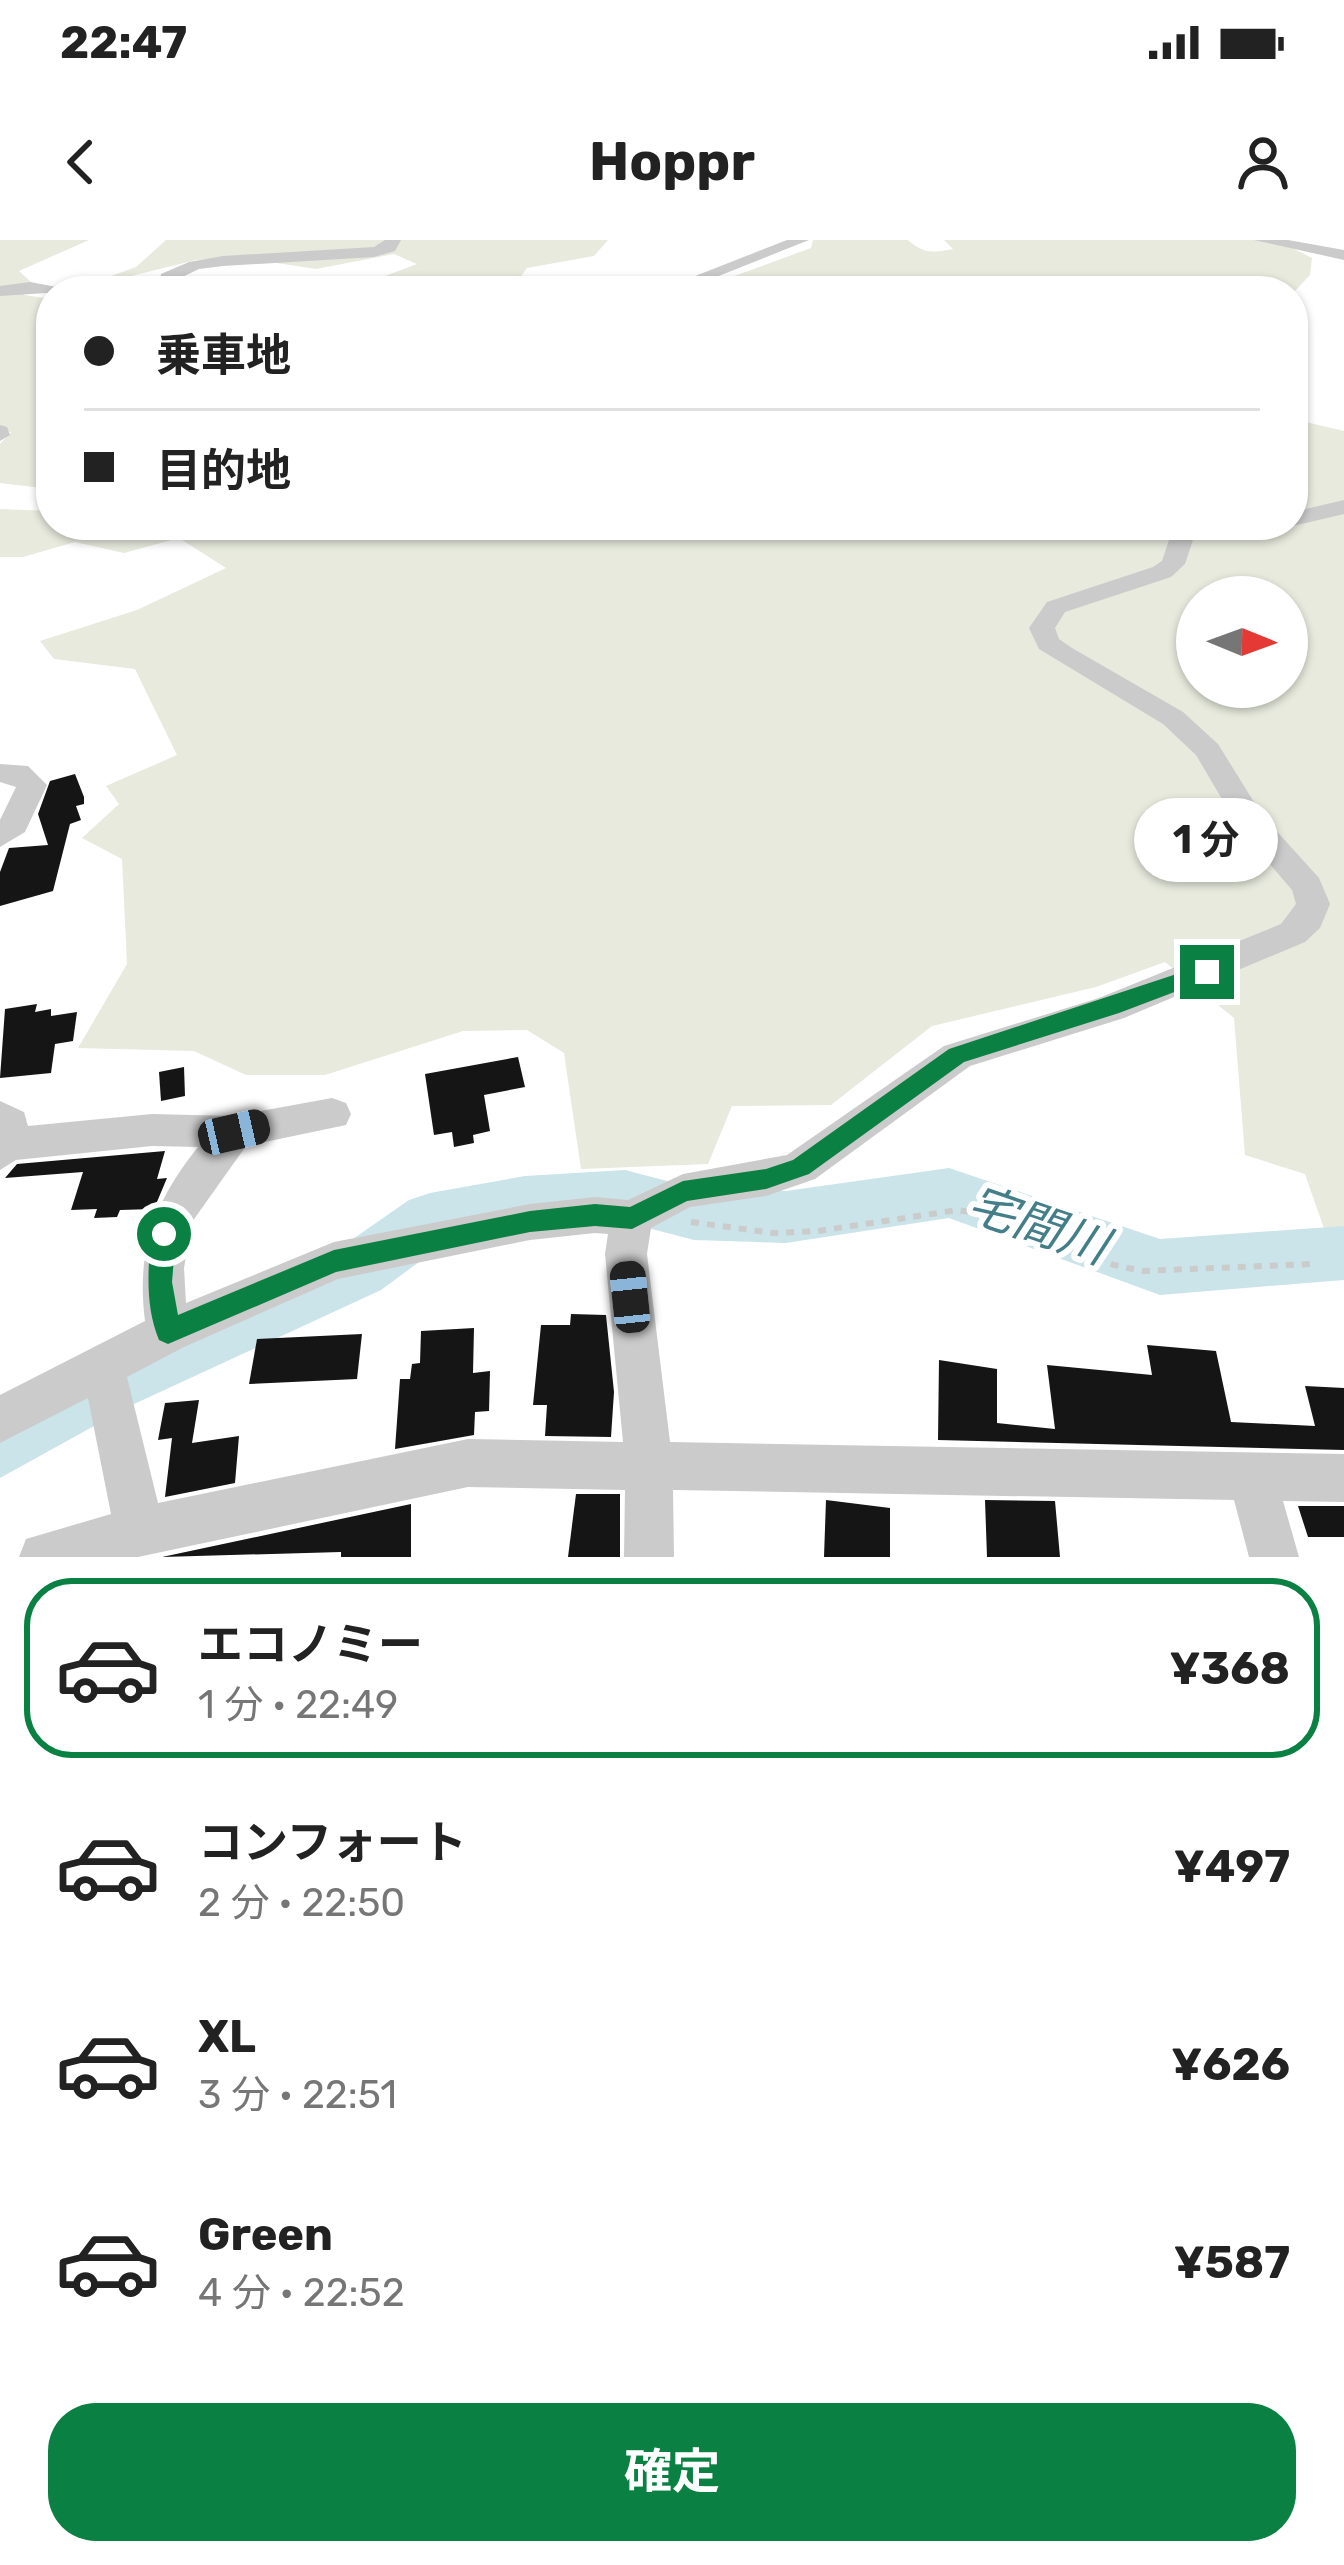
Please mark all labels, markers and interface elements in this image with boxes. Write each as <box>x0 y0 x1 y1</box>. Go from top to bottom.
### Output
text: 22:47 <box>60 16 187 69</box>
icon: back <box>48 129 114 195</box>
icon: person <box>1230 129 1296 195</box>
text: Hoppr <box>589 130 755 194</box>
text: 乗車地 <box>156 329 291 382</box>
text: 目的地 <box>156 444 291 497</box>
north arrow <box>1176 576 1308 708</box>
map controls <box>1176 576 1308 708</box>
callout: 1 分 <box>1135 798 1279 882</box>
text: 1 分 <box>1173 817 1239 863</box>
route end <box>1180 945 1234 999</box>
car <box>195 1106 273 1158</box>
water label: 宅間川 <box>961 1175 1120 1277</box>
route start <box>137 1207 191 1261</box>
car <box>608 1259 652 1335</box>
icon: car <box>54 1614 162 1722</box>
text: エコノミー <box>198 1618 423 1671</box>
text: ¥368 <box>1170 1642 1290 1695</box>
text: 1 分 · 22:49 <box>198 1682 398 1728</box>
icon: car <box>54 1812 162 1920</box>
text: コンフォート <box>198 1816 467 1869</box>
text: ¥497 <box>1174 1840 1290 1893</box>
text: 2 分 · 22:50 <box>198 1880 405 1926</box>
icon: car <box>54 2010 162 2118</box>
text: XL <box>198 2010 256 2063</box>
text: ¥626 <box>1171 2038 1290 2091</box>
text: 3 分 · 22:51 <box>198 2072 397 2118</box>
icon: car <box>54 2208 162 2316</box>
text: Green <box>198 2208 333 2261</box>
text: ¥587 <box>1174 2236 1290 2289</box>
text: 4 分 · 22:52 <box>198 2270 405 2316</box>
button: 確定 <box>48 2403 1296 2541</box>

